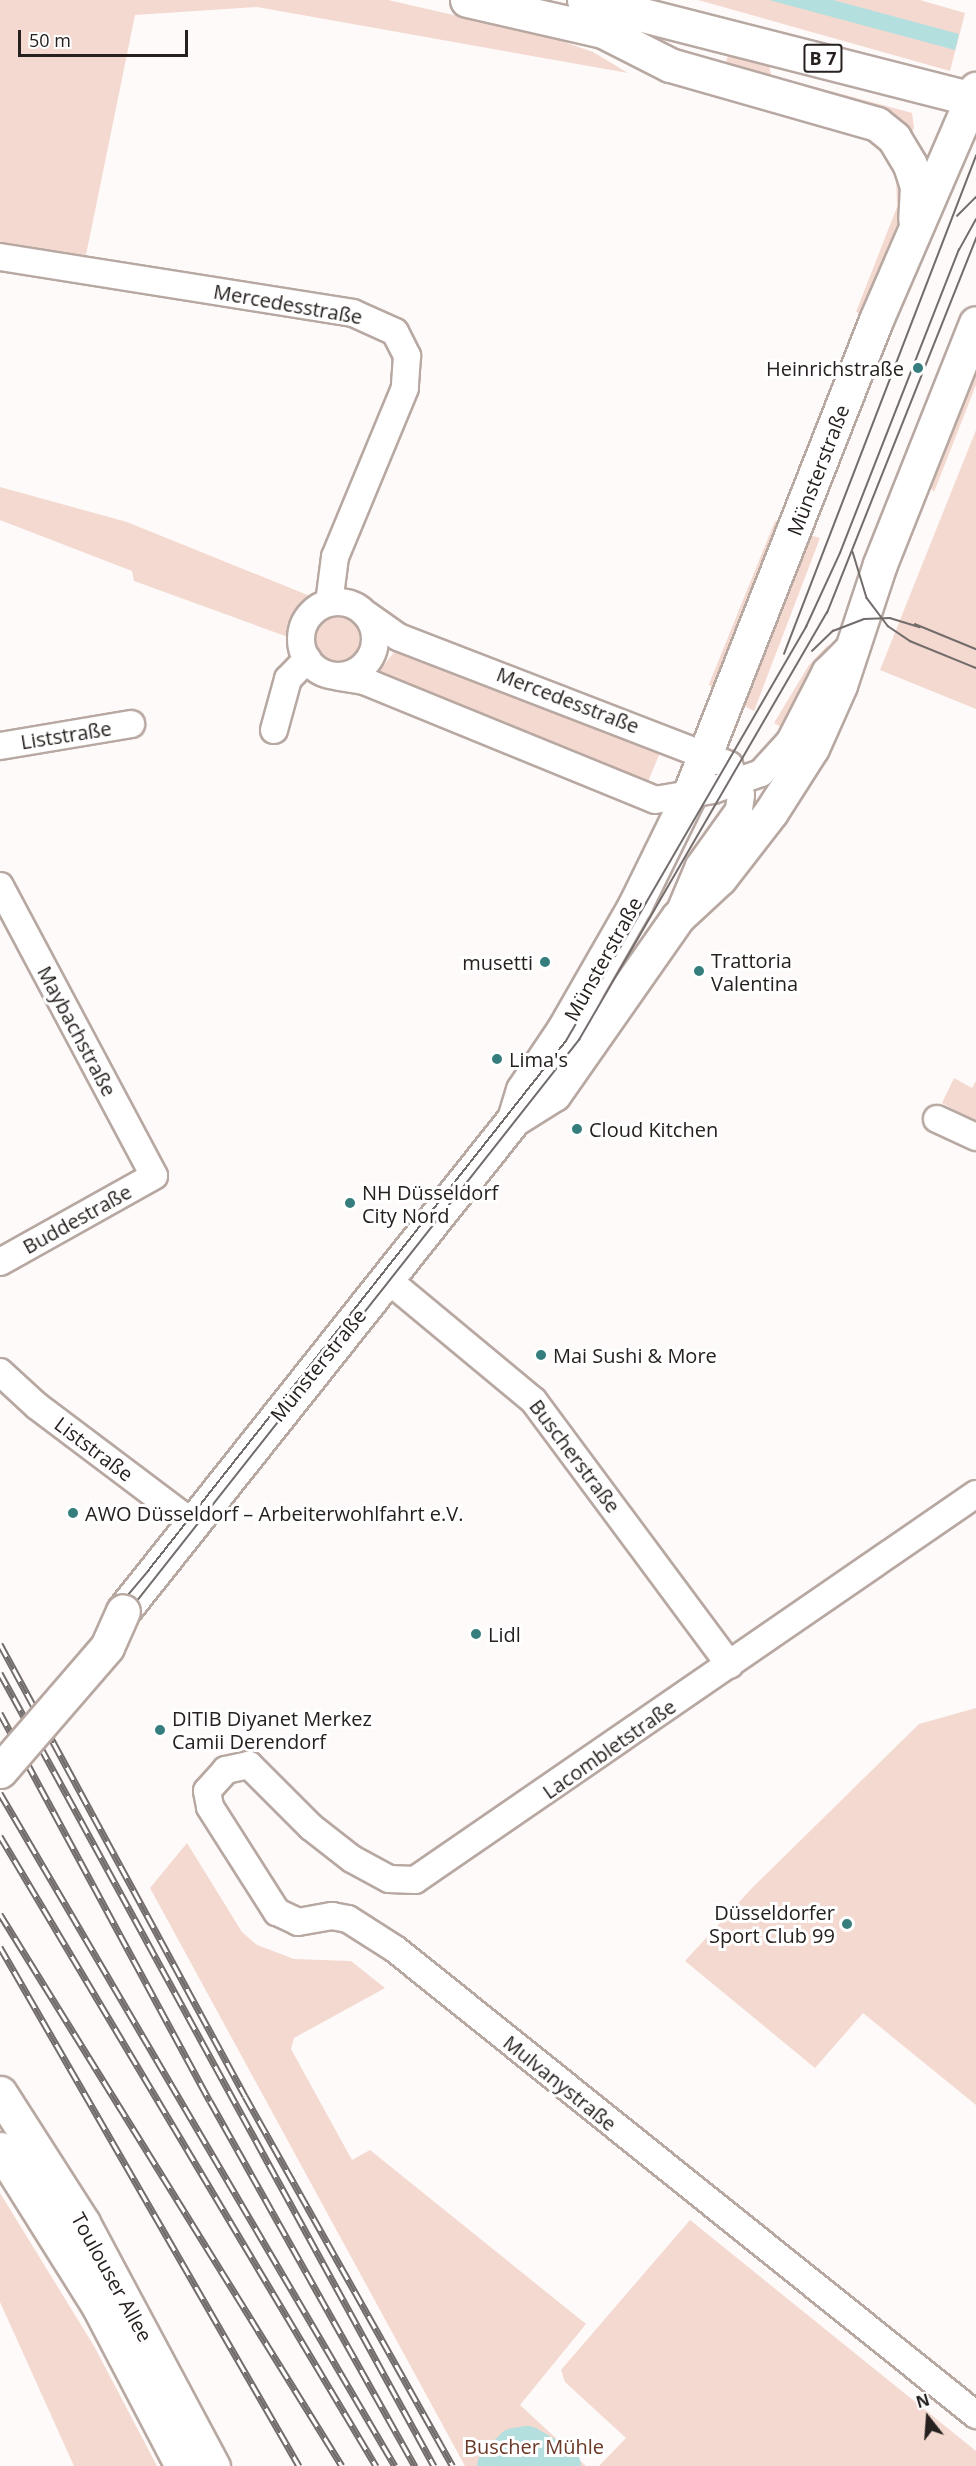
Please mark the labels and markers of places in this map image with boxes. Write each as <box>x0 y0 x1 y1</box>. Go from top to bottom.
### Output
place label: Heinrichstraße <box>766 356 904 380</box>
marker: Heinrichstraße <box>909 359 927 377</box>
place label: Trattoria Valentina <box>711 948 798 995</box>
place label: musetti <box>462 950 533 974</box>
marker: musetti <box>538 955 552 969</box>
marker: Trattoria Valentina <box>692 964 706 978</box>
place label: Lima's <box>509 1047 568 1071</box>
marker: Lima's <box>490 1052 504 1066</box>
place label: Cloud Kitchen <box>589 1117 718 1141</box>
marker: Cloud Kitchen <box>570 1122 584 1136</box>
place label: NH Düsseldorf City Nord <box>362 1180 498 1227</box>
marker: NH Düsseldorf City Nord <box>343 1196 357 1210</box>
place label: Mai Sushi & More <box>553 1343 717 1367</box>
marker: Mai Sushi & More <box>534 1348 548 1362</box>
place label: AWO Düsseldorf – Arbeiterwohlfahrt e.V. <box>85 1501 464 1525</box>
marker: AWO Düsseldorf – Arbeiterwohlfahrt e.V. <box>66 1506 80 1520</box>
place label: Lidl <box>488 1622 521 1646</box>
marker: Lidl <box>469 1627 483 1641</box>
place label: DITIB Diyanet Merkez Camii Derendorf <box>172 1706 372 1753</box>
marker: DITIB Diyanet Merkez Camii Derendorf <box>153 1723 167 1737</box>
place label: Düsseldorfer Sport Club 99 <box>709 1900 835 1947</box>
marker: Düsseldorfer Sport Club 99 <box>840 1917 854 1931</box>

